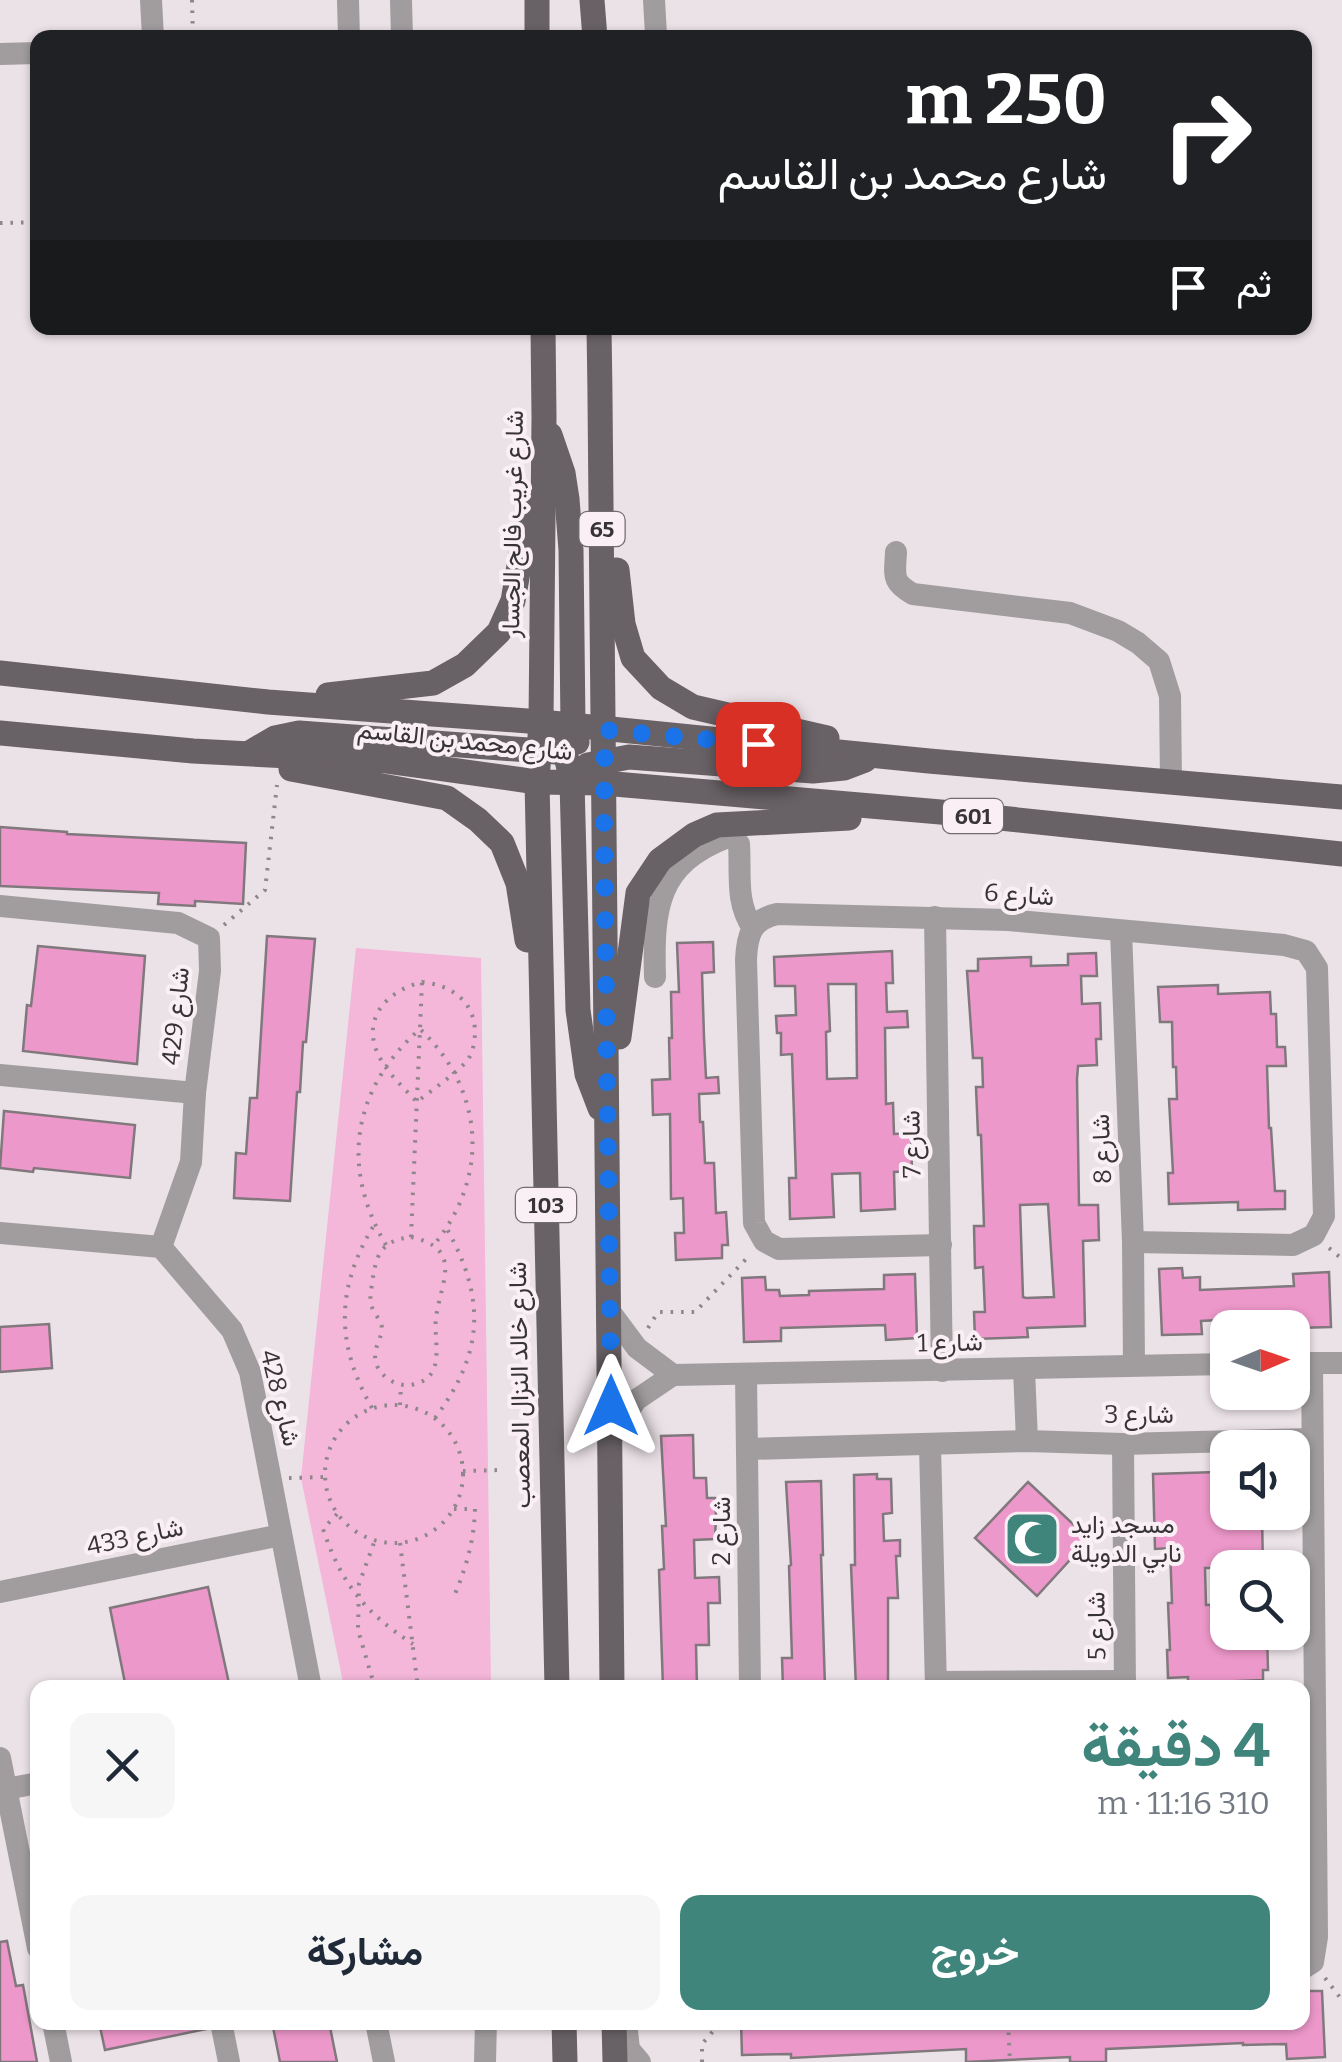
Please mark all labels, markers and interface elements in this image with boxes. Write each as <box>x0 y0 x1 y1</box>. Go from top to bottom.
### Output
text: 250 m <box>905 58 1107 142</box>
icon: right <box>1142 70 1272 200</box>
text: شارع محمد بن القاسم <box>718 147 1107 201</box>
icon: arrive <box>1161 260 1216 315</box>
text: ثم <box>1236 261 1272 307</box>
street label: شارع غريب فالح الجسار <box>496 410 532 639</box>
road number: 65 <box>580 512 624 546</box>
pin <box>716 702 801 787</box>
street label: شارع محمد بن القاسم <box>356 715 574 768</box>
icon: arrive <box>731 717 786 772</box>
road number: 601 <box>943 799 1003 833</box>
street label: شارع 6 <box>983 878 1055 913</box>
street label: شارع 429 <box>156 966 197 1066</box>
street label: شارع 7 <box>896 1110 929 1178</box>
street label: شارع 8 <box>1086 1113 1119 1185</box>
road number: 103 <box>516 1188 576 1222</box>
street label: شارع خالد النزال المعصب <box>503 1261 538 1509</box>
north arrow <box>1210 1310 1310 1410</box>
map controls <box>1210 1310 1310 1650</box>
street label: شارع 1 <box>917 1327 983 1360</box>
street label: شارع 428 <box>253 1347 306 1450</box>
position arrow <box>559 1354 663 1458</box>
street label: شارع 3 <box>1104 1400 1174 1431</box>
button: sound <box>1210 1430 1310 1530</box>
street label: شارع 2 <box>707 1497 738 1565</box>
mosque icon: مسجد زايد نابي الدويلة <box>1002 1509 1062 1569</box>
place label: مسجد زايد نابي الدويلة <box>1071 1510 1182 1574</box>
street label: شارع 433 <box>84 1512 186 1563</box>
button: search <box>1210 1550 1310 1650</box>
street label: شارع 5 <box>1081 1591 1114 1661</box>
text: 4 دقيقة <box>1081 1710 1270 1782</box>
button: close <box>70 1713 175 1818</box>
text: 310 m · 11:16 <box>1097 1784 1270 1822</box>
button: مشاركة <box>70 1895 660 2010</box>
button: خروج <box>680 1895 1270 2010</box>

